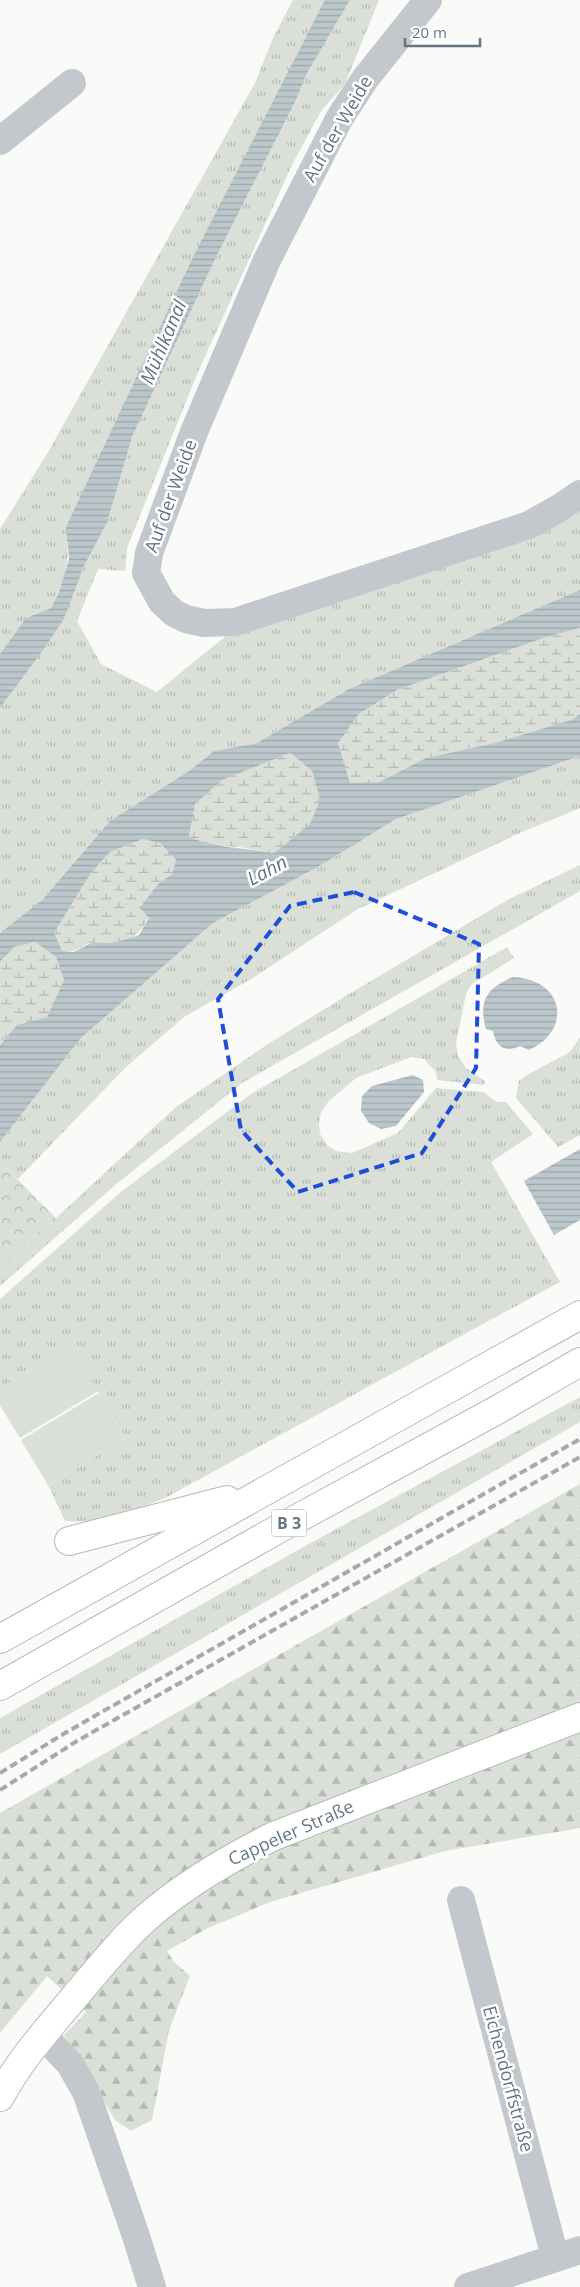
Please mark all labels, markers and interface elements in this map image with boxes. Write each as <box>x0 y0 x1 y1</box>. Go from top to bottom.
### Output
scale bar <box>405 15 480 47</box>
text: 20 m <box>412 22 447 42</box>
street label: Auf der Weide <box>297 71 377 186</box>
water label: Mühlkanal <box>134 295 193 388</box>
street label: Auf der Weide <box>138 436 202 556</box>
water label: Lahn <box>242 849 292 891</box>
road number: B 3 <box>272 1510 306 1536</box>
street label: Cappeler Straße <box>224 1794 357 1871</box>
street label: Eichendorffstraße <box>478 2003 540 2154</box>

